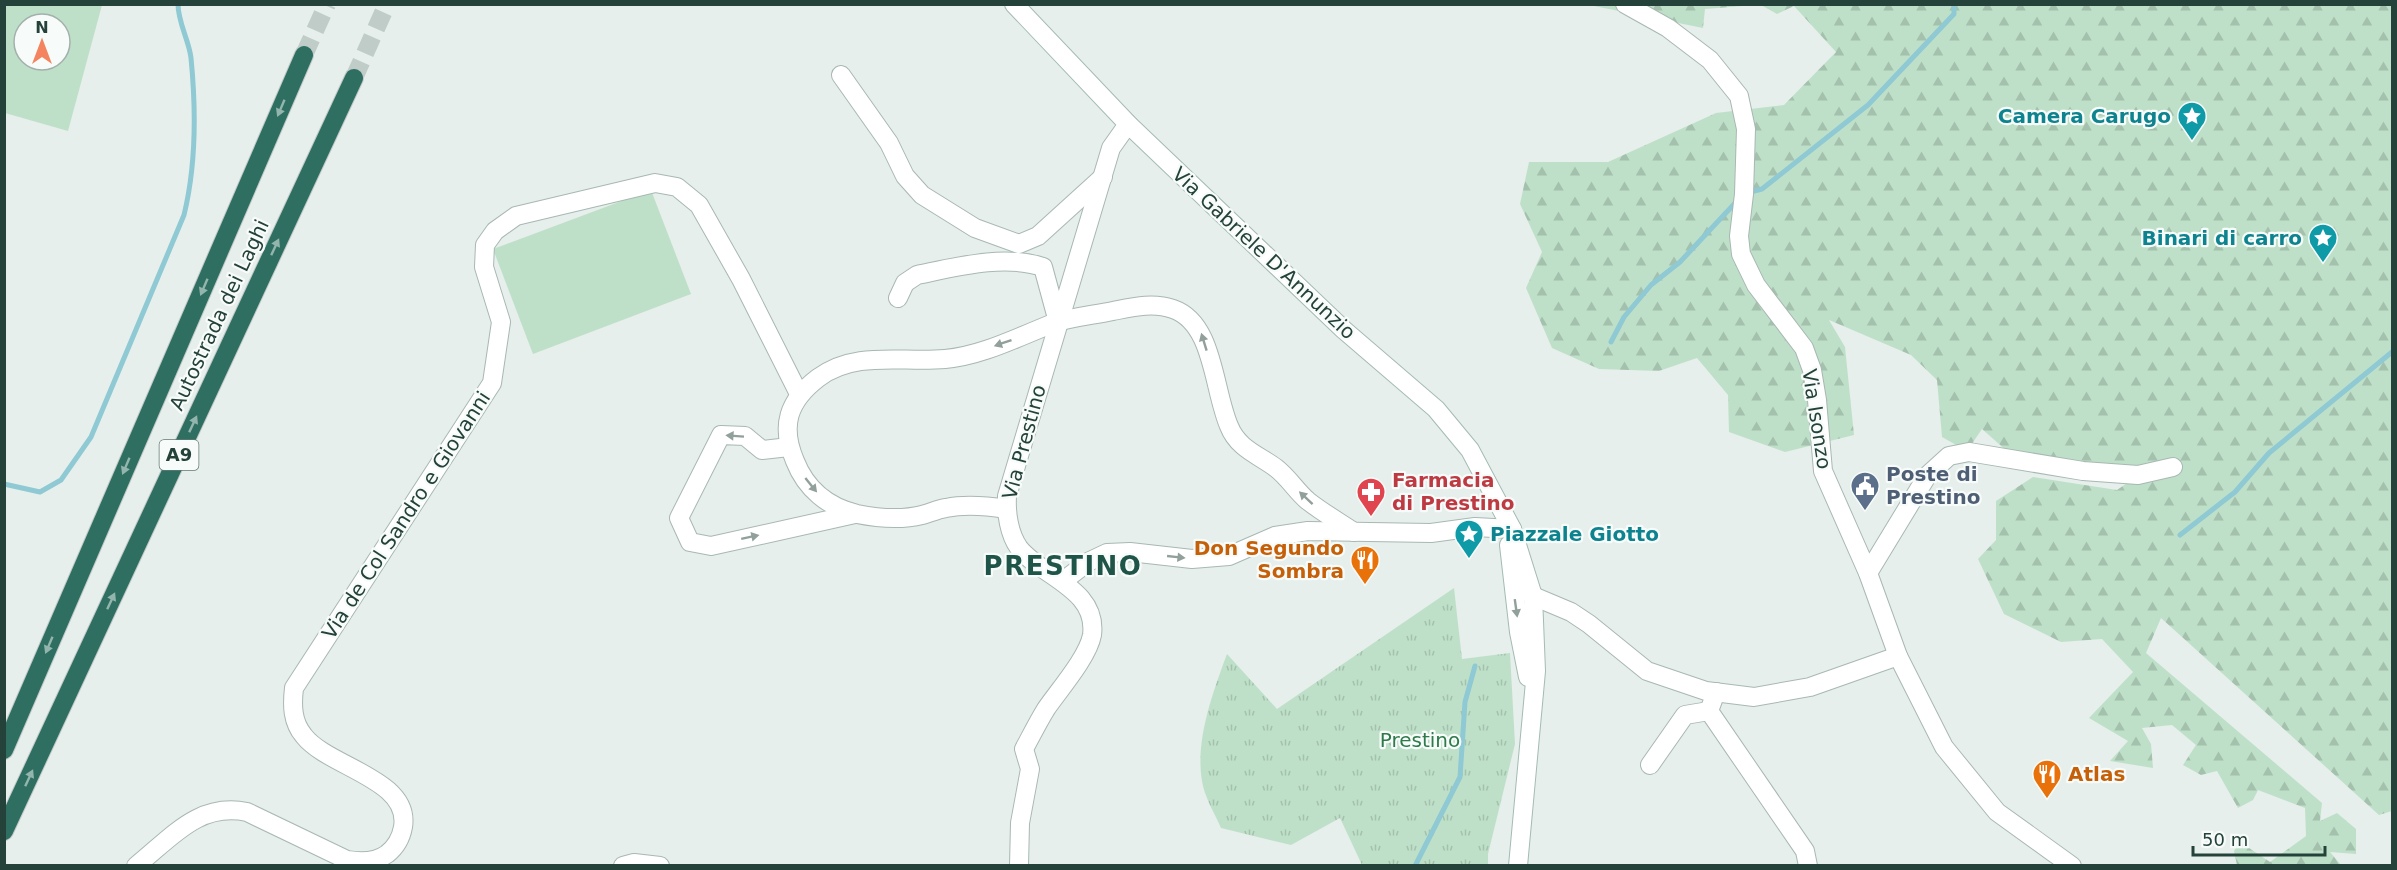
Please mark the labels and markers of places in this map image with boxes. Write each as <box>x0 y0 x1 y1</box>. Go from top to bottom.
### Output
place icon: Camera Carugo <box>2176 100 2208 142</box>
place label: Camera Carugo <box>1998 104 2171 128</box>
place icon: Binari di carro <box>2307 222 2339 264</box>
place label: Binari di carro <box>2142 226 2302 250</box>
place label: Poste di Prestino <box>1886 462 1980 509</box>
place label: Farmacia di Prestino <box>1392 468 1515 515</box>
public building icon: Poste di Prestino <box>1849 470 1881 512</box>
pharmacy icon: Farmacia di Prestino <box>1355 476 1387 518</box>
place icon: Piazzale Giotto <box>1453 518 1485 560</box>
place label: Piazzale Giotto <box>1490 522 1659 546</box>
place label: Don Segundo Sombra <box>1194 536 1344 583</box>
restaurant icon: Don Segundo Sombra <box>1349 544 1381 586</box>
restaurant icon: Atlas <box>2031 758 2063 800</box>
place label: Atlas <box>2068 762 2125 786</box>

